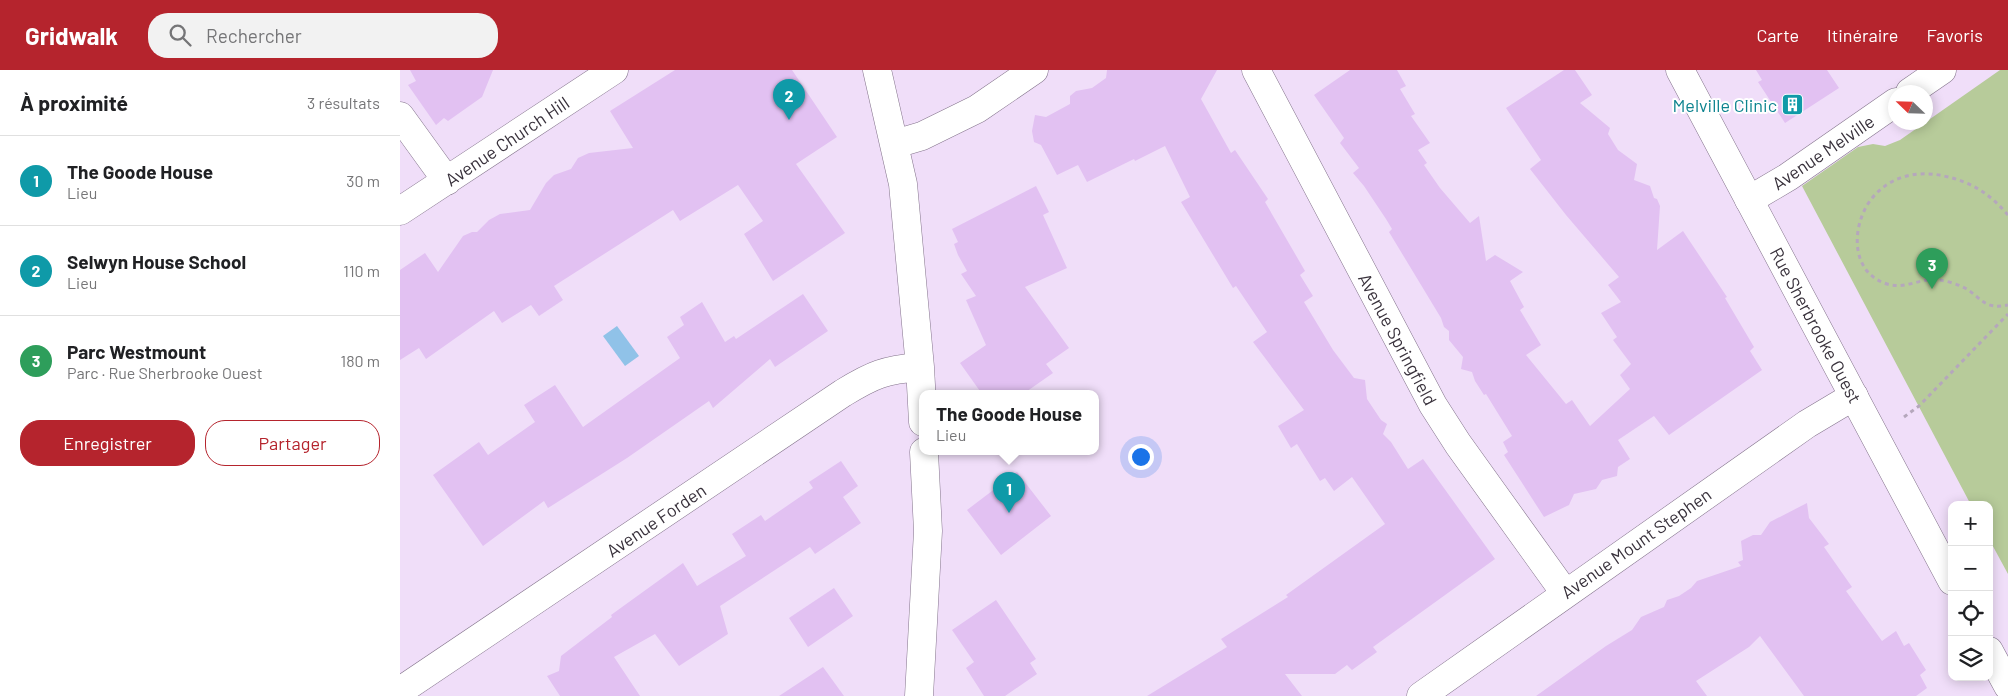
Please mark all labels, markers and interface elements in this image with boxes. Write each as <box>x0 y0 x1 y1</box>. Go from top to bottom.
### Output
search box <box>148 13 498 58</box>
text: Gridwalk <box>25 21 118 50</box>
icon: search <box>166 21 194 49</box>
text: Rechercher <box>206 24 302 47</box>
text: Carte <box>1756 24 1799 46</box>
text: Itinéraire <box>1827 24 1898 46</box>
text: Favoris <box>1926 24 1983 46</box>
pin: 2 <box>773 79 805 120</box>
north arrow <box>1888 85 1933 130</box>
text: À proximité <box>20 90 128 115</box>
street label: Avenue Church Hill <box>441 91 573 191</box>
text: 3 résultats <box>307 93 380 112</box>
building icon: Melville Clinic <box>1781 93 1805 117</box>
place label: Melville Clinic <box>1672 94 1777 116</box>
street label: Avenue Melville <box>1768 110 1878 194</box>
text: The Goode House <box>67 160 213 183</box>
text: 1 <box>33 171 39 190</box>
text: 30 m <box>346 171 380 190</box>
text: Lieu <box>67 183 97 202</box>
street label: Rue Sherbrooke Ouest <box>1766 243 1866 407</box>
pin: 3 <box>1916 248 1948 289</box>
text: Selwyn House School <box>67 250 246 273</box>
text: 2 <box>32 261 40 280</box>
text: 110 m <box>343 261 380 280</box>
street label: Avenue Springfield <box>1354 269 1442 409</box>
text: Lieu <box>67 273 97 292</box>
text: Parc Westmount <box>67 340 206 363</box>
text: 3 <box>32 351 40 370</box>
text: 180 m <box>341 351 380 370</box>
text: Parc · Rue Sherbrooke Ouest <box>67 363 263 382</box>
popup <box>919 390 1099 455</box>
text: The Goode House <box>936 402 1082 425</box>
button: Enregistrer <box>20 420 195 466</box>
button: Partager <box>205 420 380 466</box>
text: Lieu <box>936 425 966 444</box>
your location <box>1128 444 1154 470</box>
pin: 1 <box>993 472 1025 513</box>
street label: Avenue Forden <box>602 479 710 561</box>
street label: Avenue Mount Stephen <box>1557 483 1715 603</box>
map controls <box>1948 501 1993 681</box>
button: + <box>1948 501 1993 546</box>
button: − <box>1948 546 1993 591</box>
button: locate <box>1948 591 1993 636</box>
button: layers <box>1948 636 1993 681</box>

